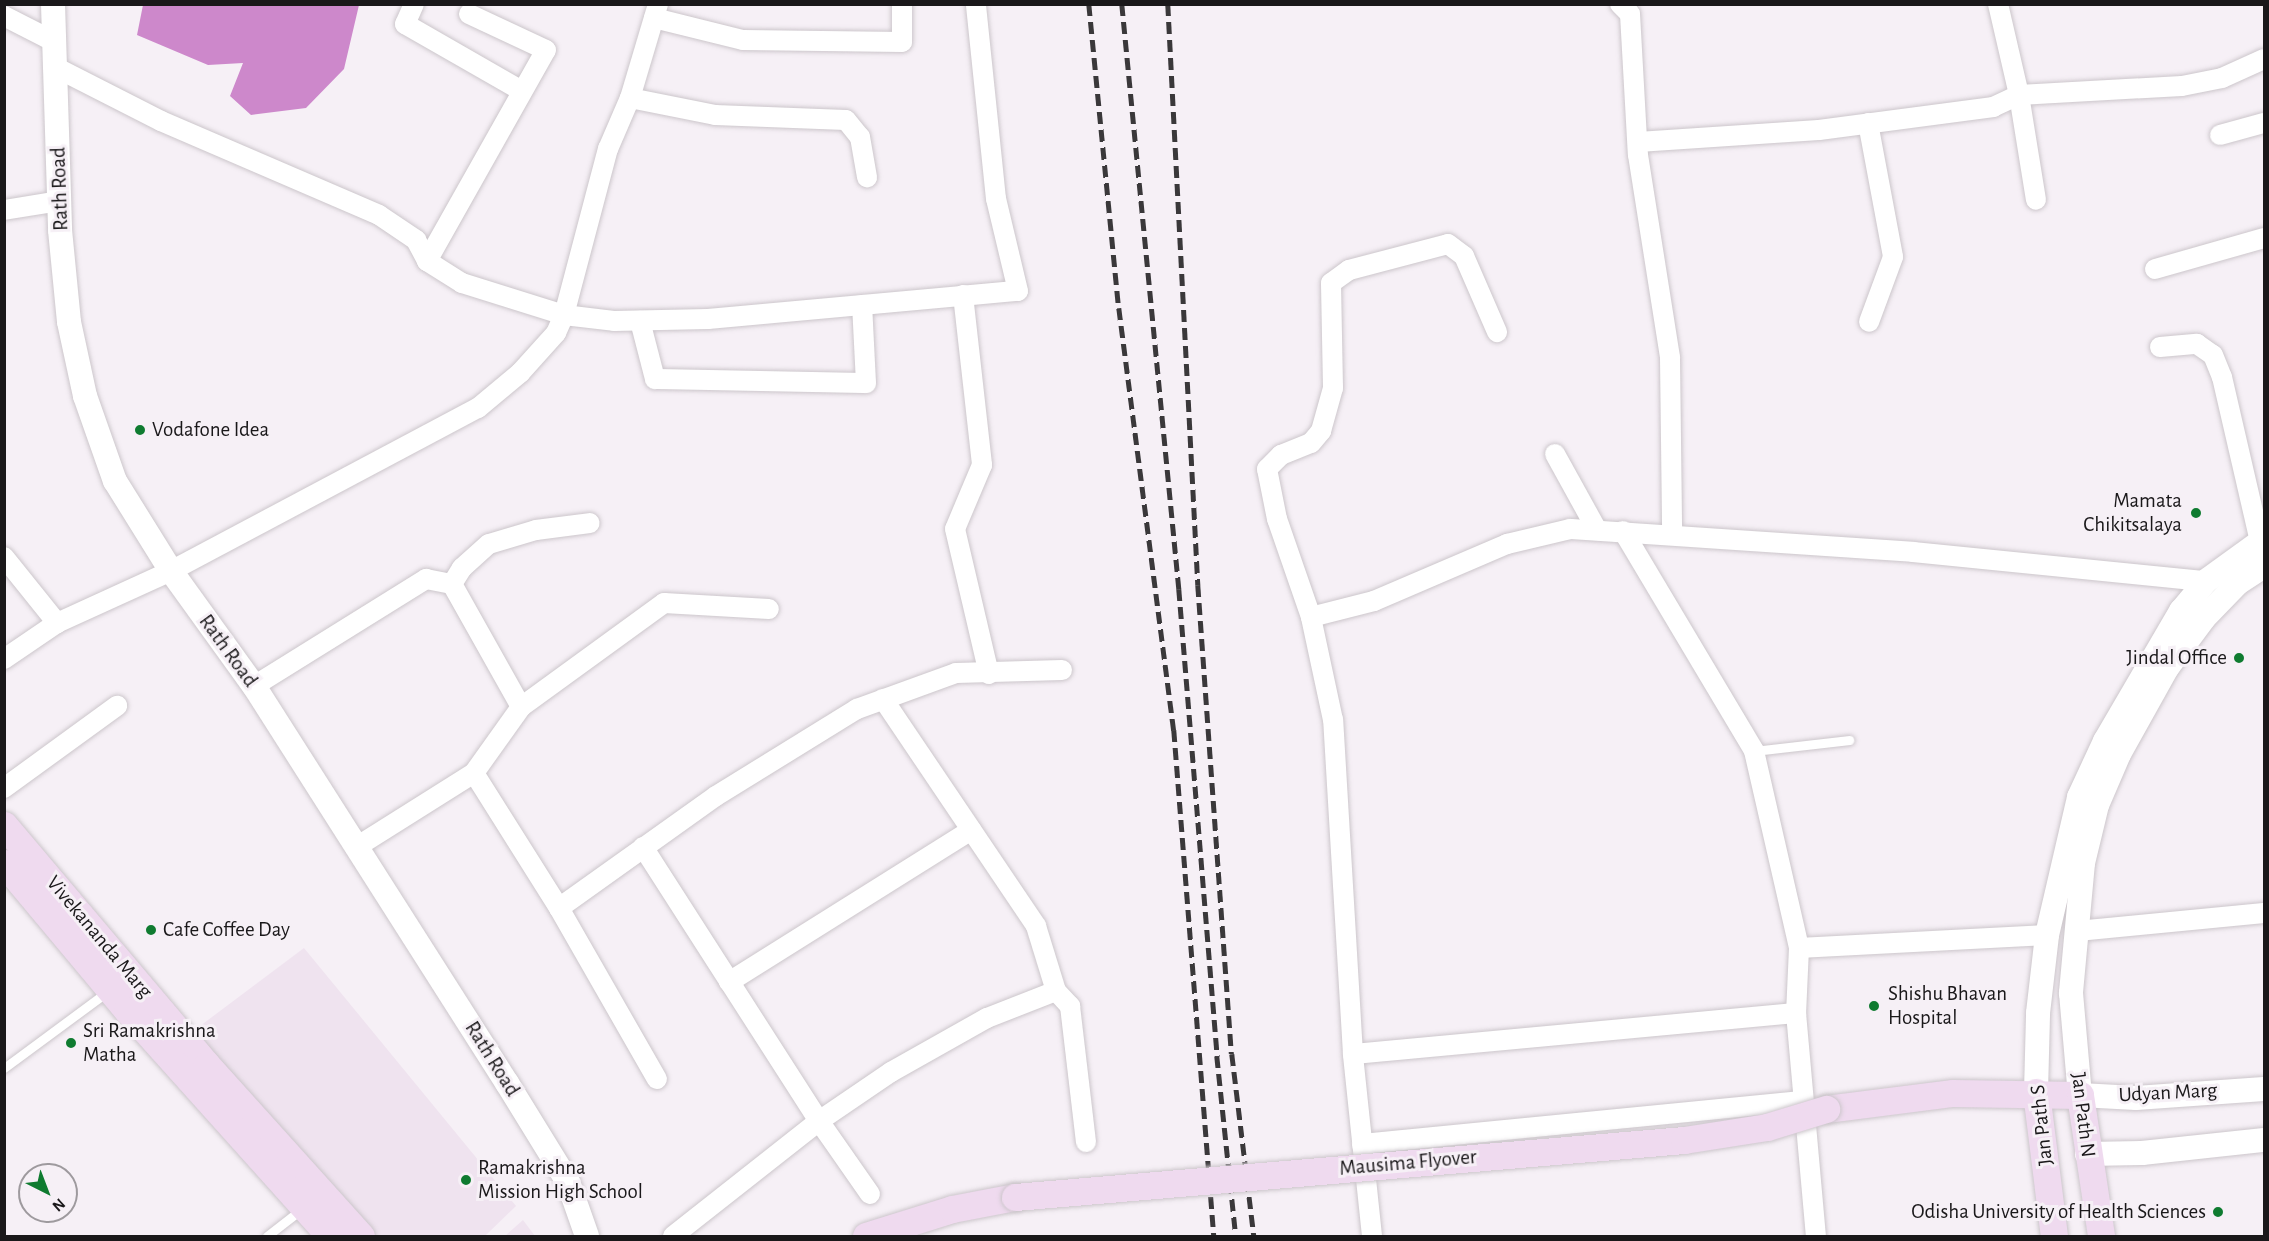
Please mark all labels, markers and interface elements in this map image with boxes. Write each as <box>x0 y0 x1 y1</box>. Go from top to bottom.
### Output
street label: Rath Road <box>46 147 74 231</box>
place label: Vodafone Idea <box>152 417 269 443</box>
marker: Vodafone Idea <box>133 423 147 437</box>
place label: Mamata Chikitsalaya <box>2083 488 2182 538</box>
marker: Mamata Chikitsalaya <box>2187 504 2205 522</box>
street label: Rath Road <box>193 610 263 692</box>
place label: Jindal Office <box>2126 645 2227 671</box>
marker: Jindal Office <box>2232 651 2246 665</box>
street label: Vivekananda Marg <box>41 871 157 1003</box>
place label: Cafe Coffee Day <box>163 917 290 943</box>
marker: Cafe Coffee Day <box>144 923 158 937</box>
place label: Shishu Bhavan Hospital <box>1888 981 2007 1031</box>
marker: Shishu Bhavan Hospital <box>1865 997 1883 1015</box>
street label: Rath Road <box>459 1017 525 1101</box>
place label: Sri Ramakrishna Matha <box>83 1018 216 1068</box>
marker: Sri Ramakrishna Matha <box>64 1036 78 1050</box>
street label: Jan Path N <box>2065 1071 2101 1159</box>
street label: Udyan Marg <box>2118 1078 2218 1108</box>
street label: Jan Path S <box>2025 1083 2059 1167</box>
street label: Mausima Flyover <box>1338 1144 1478 1182</box>
place label: Ramakrishna Mission High School <box>478 1155 643 1205</box>
north arrow <box>18 1163 78 1223</box>
marker: Ramakrishna Mission High School <box>459 1173 473 1187</box>
text: N <box>49 1195 68 1215</box>
place label: Odisha University of Health Sciences <box>1911 1199 2206 1225</box>
marker: Odisha University of Health Sciences <box>2211 1205 2225 1219</box>

